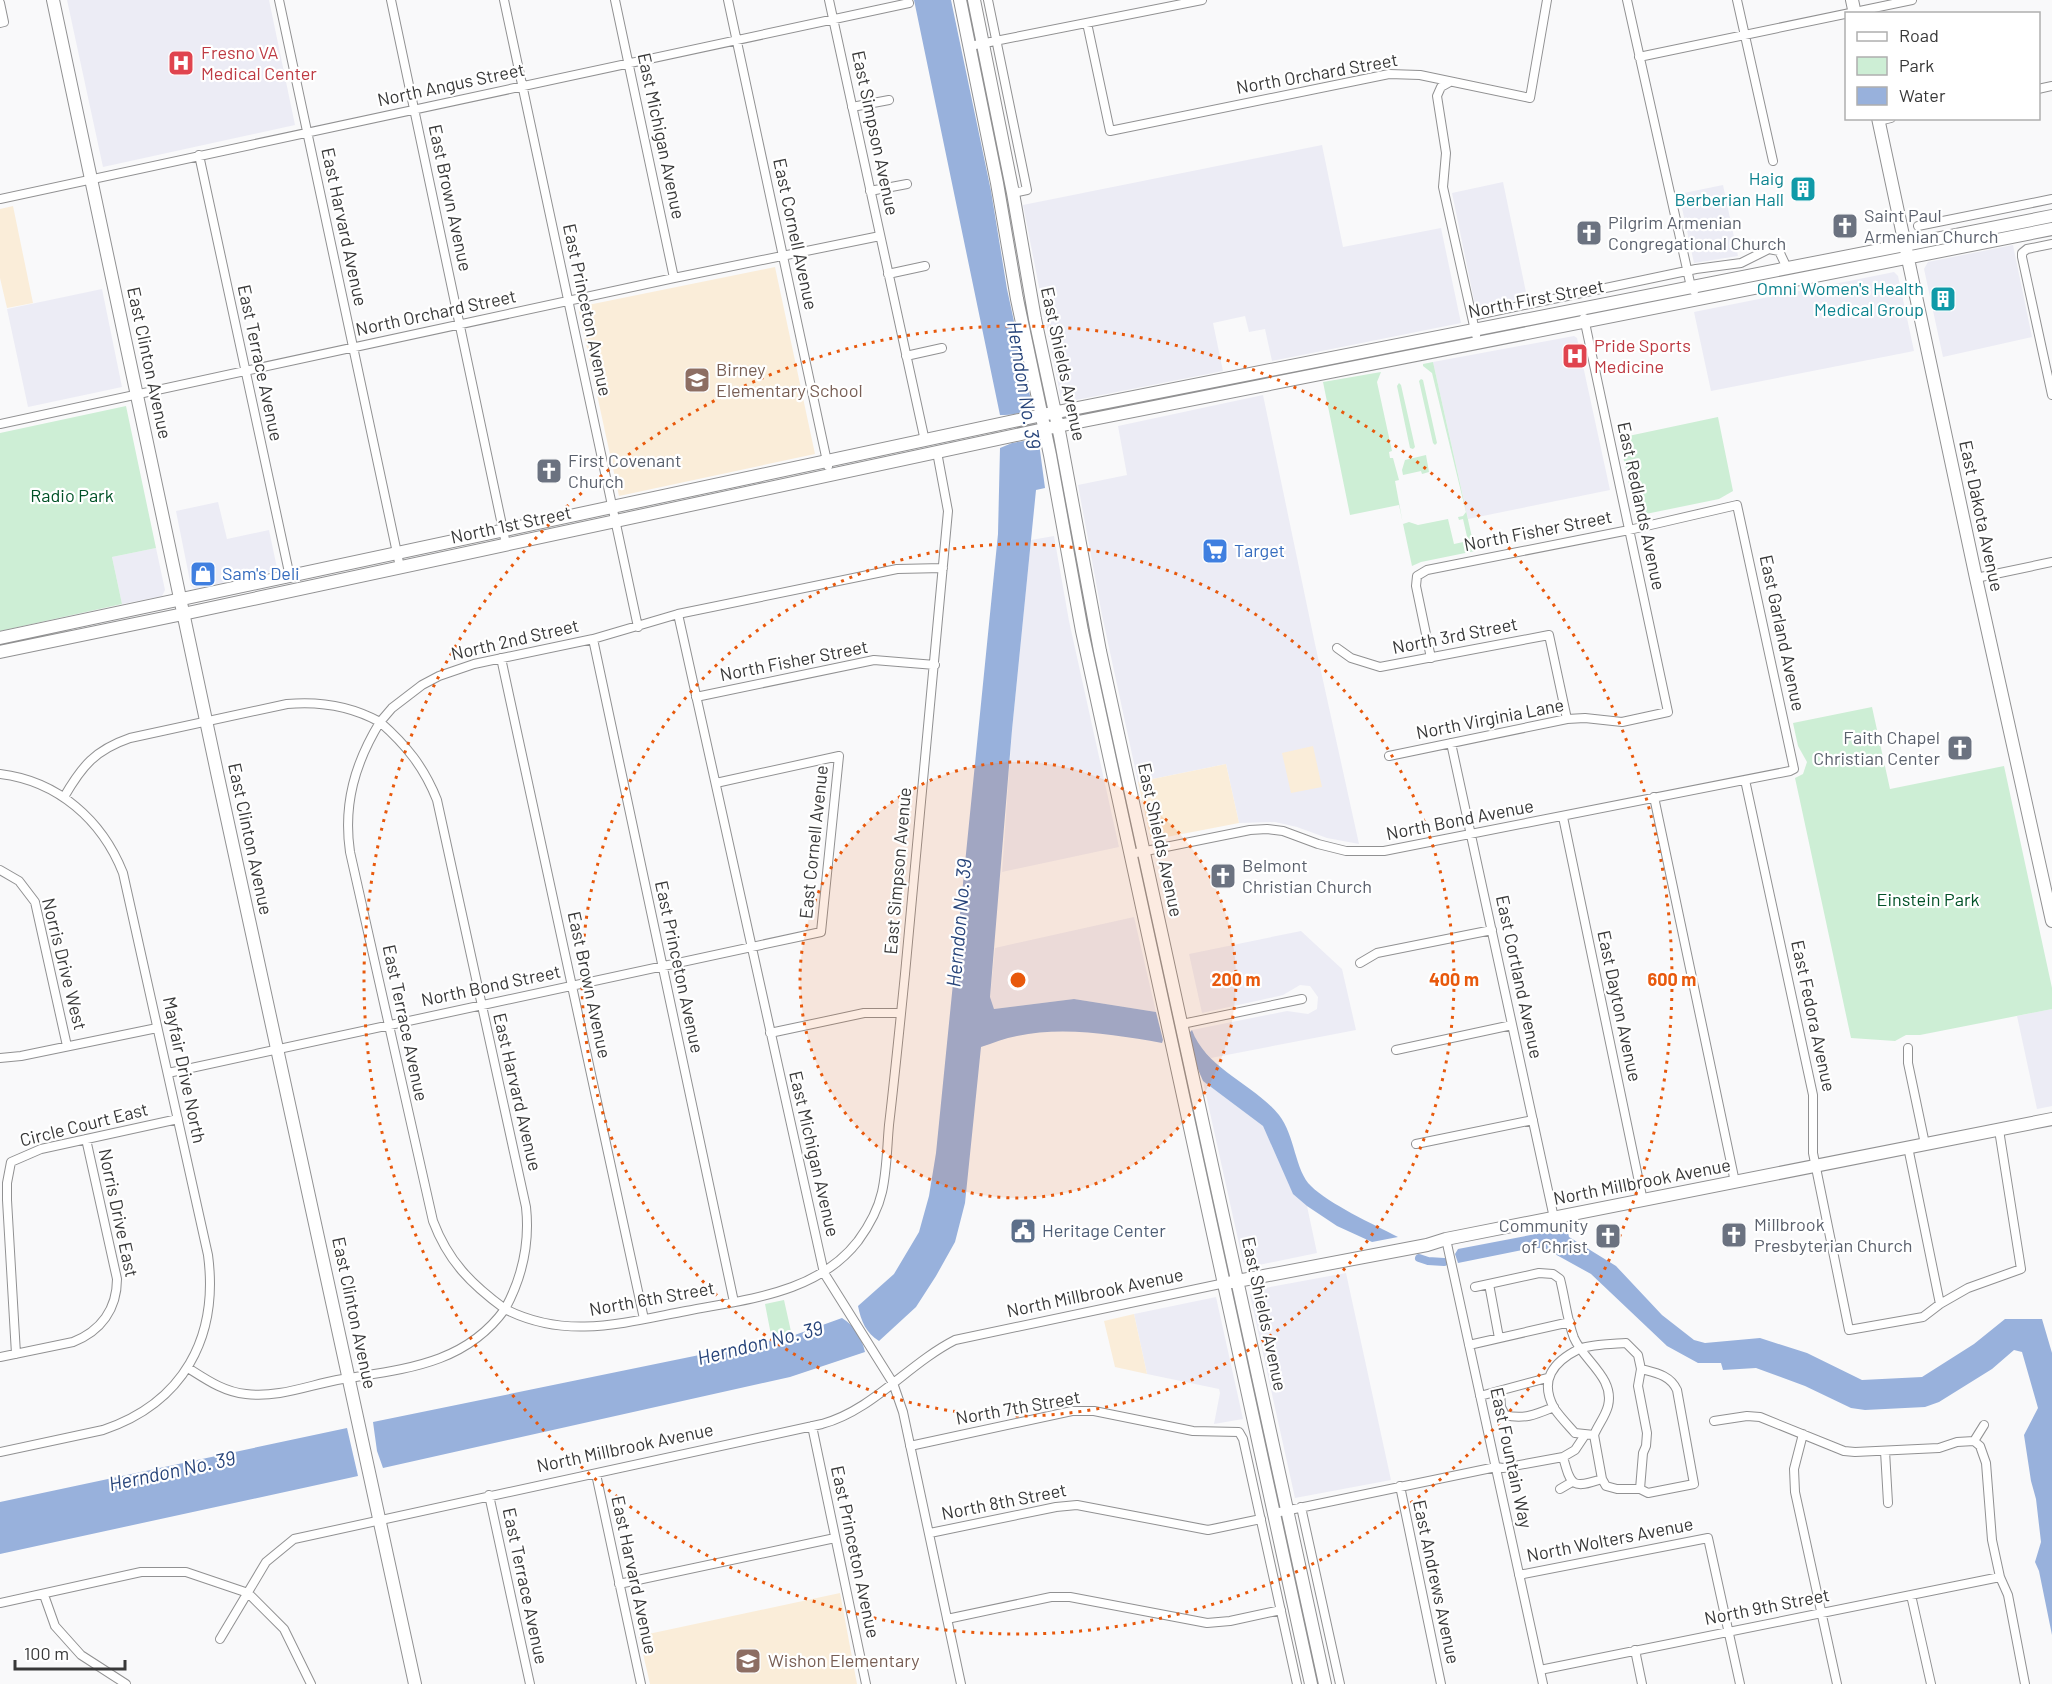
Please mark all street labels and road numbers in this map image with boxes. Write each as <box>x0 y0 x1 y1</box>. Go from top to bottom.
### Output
street label: East Simpson Avenue <box>848 48 904 217</box>
street label: North Orchard Street <box>1234 48 1399 98</box>
street label: East Michigan Avenue <box>634 51 690 221</box>
street label: North Angus Street <box>375 58 526 110</box>
street label: East Brown Avenue <box>425 122 477 273</box>
street label: East Harvard Avenue <box>317 145 373 308</box>
street label: East Cornell Avenue <box>769 156 823 312</box>
street label: East Princeton Avenue <box>559 222 617 398</box>
street label: North First Street <box>1466 274 1606 322</box>
street label: East Terrace Avenue <box>234 283 288 443</box>
street label: North Orchard Street <box>353 284 518 340</box>
street label: East Clinton Avenue <box>123 285 177 441</box>
street label: East Shields Avenue <box>1037 285 1091 443</box>
street label: East Redlands Avenue <box>1613 420 1671 592</box>
street label: East Dakota Avenue <box>1955 438 2009 593</box>
street label: North 1st Street <box>448 500 573 548</box>
street label: North Fisher Street <box>1462 505 1614 555</box>
street label: East Garland Avenue <box>1756 553 1810 713</box>
street label: North 3rd Street <box>1390 612 1519 658</box>
street label: North 2nd Street <box>449 614 581 664</box>
street label: North Fisher Street <box>718 635 870 685</box>
street label: North Virginia Lane <box>1414 693 1566 743</box>
street label: East Clinton Avenue <box>224 761 278 917</box>
street label: East Shields Avenue <box>1134 761 1188 919</box>
street label: East Cornell Avenue <box>794 764 832 920</box>
street label: East Simpson Avenue <box>879 786 915 955</box>
street label: North Bond Avenue <box>1384 794 1536 844</box>
street label: East Princeton Avenue <box>651 879 709 1055</box>
street label: East Cortland Avenue <box>1492 893 1548 1061</box>
street label: Norris Drive West <box>38 896 92 1032</box>
street label: East Brown Avenue <box>564 909 616 1060</box>
street label: East Dayton Avenue <box>1593 928 1647 1083</box>
street label: East Fedora Avenue <box>1787 938 1841 1093</box>
street label: East Terrace Avenue <box>379 943 433 1103</box>
street label: North Bond Street <box>419 960 562 1011</box>
street label: Mayfair Drive North <box>159 995 211 1145</box>
street label: East Harvard Avenue <box>489 1011 547 1173</box>
street label: East Michigan Avenue <box>785 1069 845 1239</box>
street label: Circle Court East <box>17 1097 150 1151</box>
street label: Norris Drive East <box>95 1146 143 1279</box>
street label: North Millbrook Avenue <box>1551 1153 1732 1209</box>
street label: East Clinton Avenue <box>328 1235 382 1391</box>
street label: East Shields Avenue <box>1238 1235 1292 1393</box>
street label: North Millbrook Avenue <box>1004 1263 1185 1322</box>
street label: North 6th Street <box>587 1276 716 1320</box>
street label: North 7th Street <box>954 1385 1082 1429</box>
street label: East Fountain Way <box>1486 1385 1538 1530</box>
street label: North Millbrook Avenue <box>534 1418 715 1477</box>
street label: East Princeton Avenue <box>827 1464 885 1640</box>
street label: North 8th Street <box>939 1478 1068 1524</box>
street label: East Harvard Avenue <box>607 1493 663 1656</box>
street label: East Andrews Avenue <box>1409 1498 1465 1666</box>
street label: East Terrace Avenue <box>499 1506 553 1666</box>
street label: North Wolters Avenue <box>1525 1512 1695 1566</box>
street label: North 9th Street <box>1702 1583 1831 1629</box>

